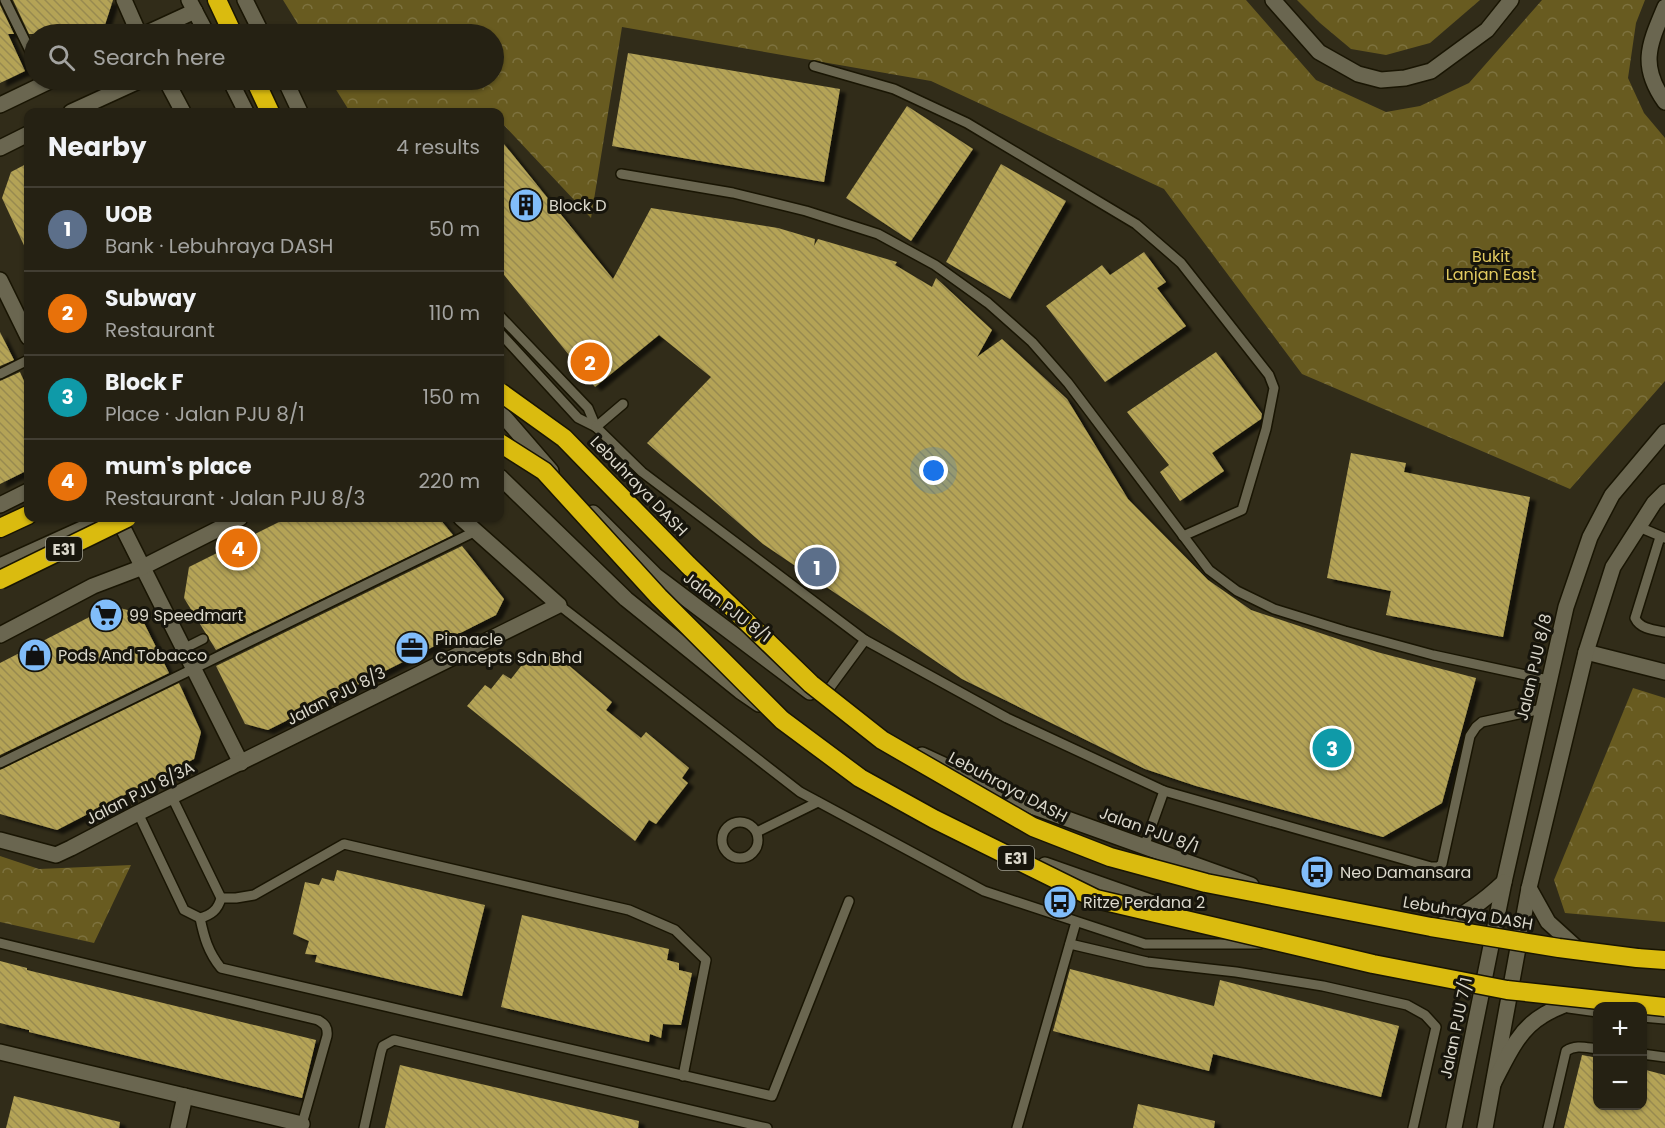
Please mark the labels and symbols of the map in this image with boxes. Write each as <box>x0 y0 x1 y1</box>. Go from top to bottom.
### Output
building icon: Block D <box>508 187 544 223</box>
place label: Block D <box>549 194 607 217</box>
park label: Bukit Lanjan East <box>1446 245 1536 286</box>
pin: 2 <box>570 340 610 385</box>
street label: Lebuhraya DASH <box>585 431 693 541</box>
your location <box>919 456 948 485</box>
pin: 4 <box>218 526 258 570</box>
road number: E31 <box>46 537 82 561</box>
pin: 1 <box>798 544 836 590</box>
street label: Jalan PJU 8/1 <box>678 566 776 648</box>
supermarket icon: 99 Speedmart <box>88 597 124 633</box>
place label: 99 Speedmart <box>129 604 244 627</box>
street label: Jalan PJU 8/8 <box>1511 611 1557 723</box>
place label: Pinnacle Concepts Sdn Bhd <box>435 628 582 669</box>
office icon: Pinnacle Concepts Sdn Bhd <box>394 630 430 666</box>
shop icon: Pods And Tobacco <box>17 637 53 673</box>
place label: Pods And Tobacco <box>58 644 207 667</box>
street label: Jalan PJU 8/3 <box>282 661 390 731</box>
pin: 3 <box>1312 726 1352 771</box>
street label: Lebuhraya DASH <box>945 746 1071 828</box>
street label: Jalan PJU 8/3A <box>82 756 199 830</box>
street label: Jalan PJU 8/1 <box>1096 801 1202 859</box>
road number: E31 <box>998 846 1034 870</box>
bus stop icon: Neo Damansara <box>1299 854 1335 890</box>
place label: Neo Damansara <box>1340 861 1471 884</box>
bus stop icon: Ritze Perdana 2 <box>1042 884 1078 920</box>
street label: Lebuhraya DASH <box>1401 890 1535 936</box>
place label: Ritze Perdana 2 <box>1083 891 1205 914</box>
street label: Jalan PJU 7/1 <box>1434 975 1478 1081</box>

